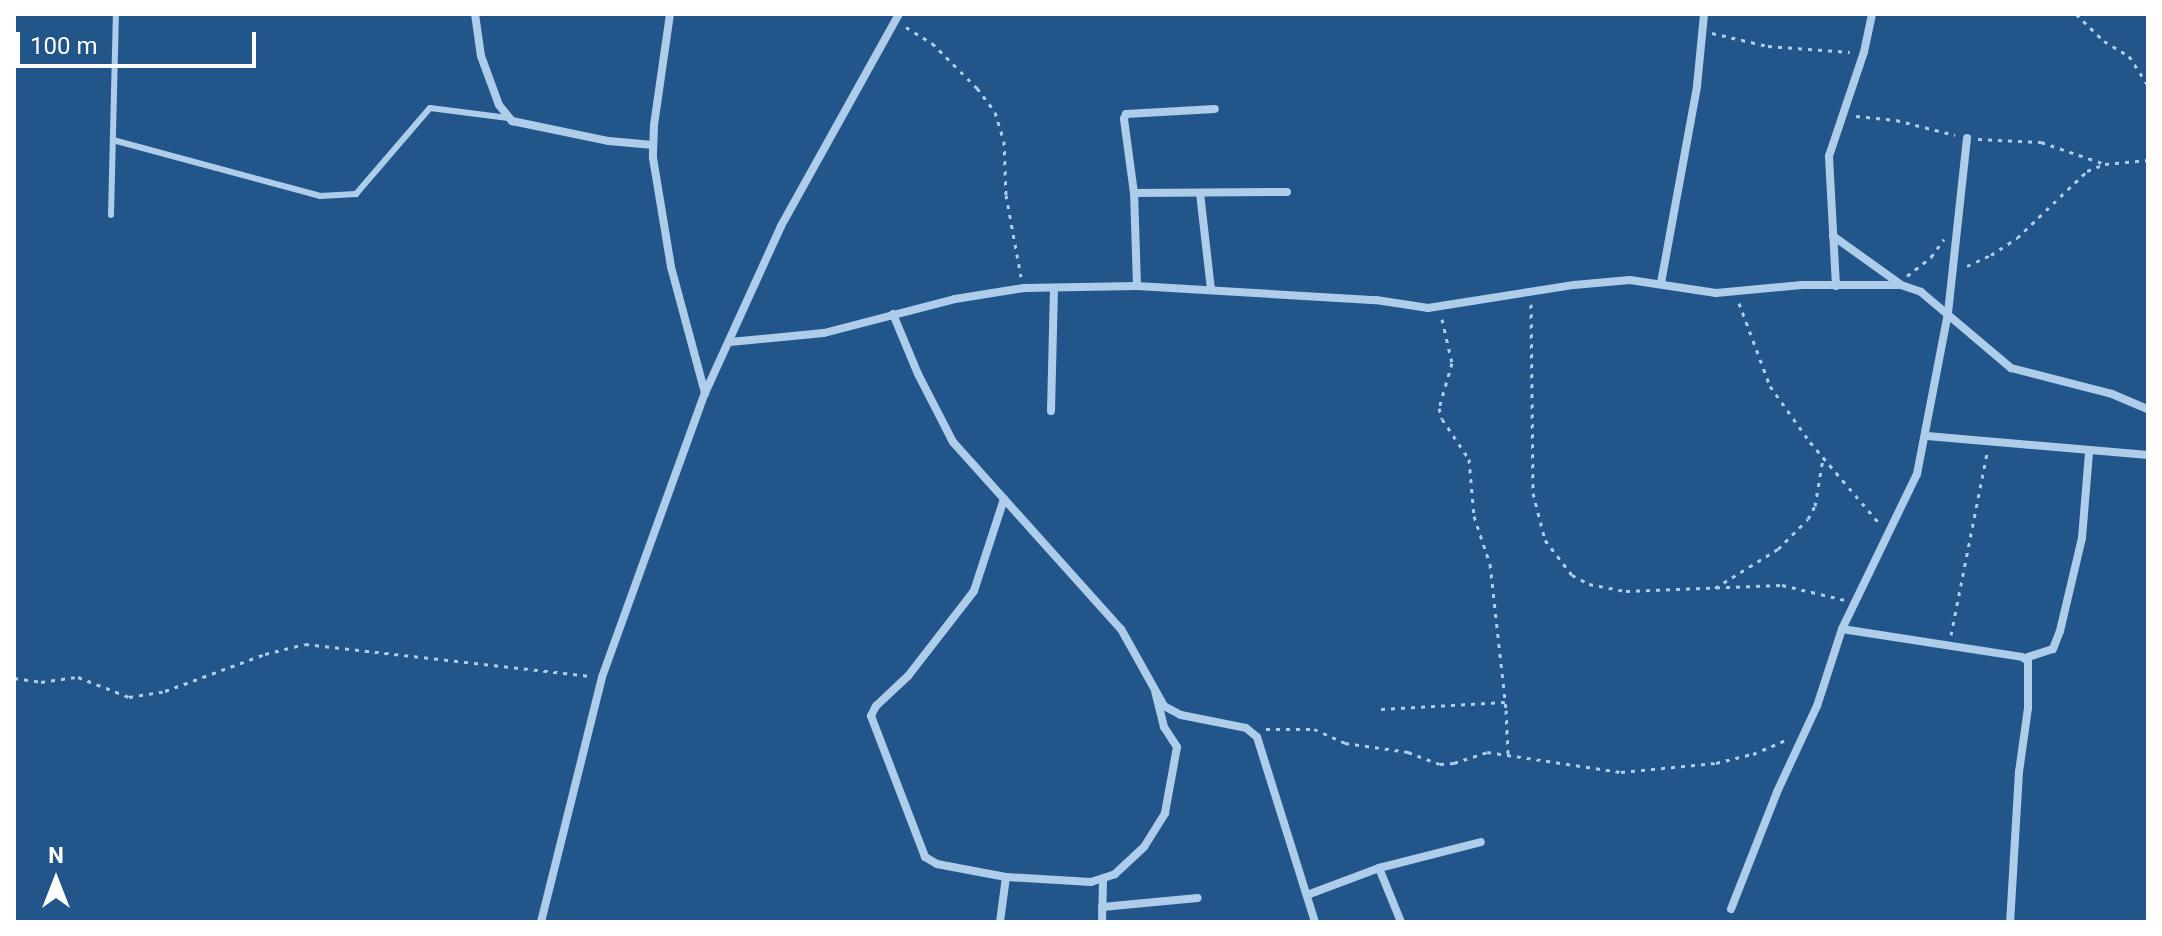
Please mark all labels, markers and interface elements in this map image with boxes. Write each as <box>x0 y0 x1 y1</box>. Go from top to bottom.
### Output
scale bar <box>20 16 260 66</box>
text: 100 m <box>30 32 97 60</box>
north arrow <box>16 840 96 920</box>
text: N <box>48 843 64 868</box>

